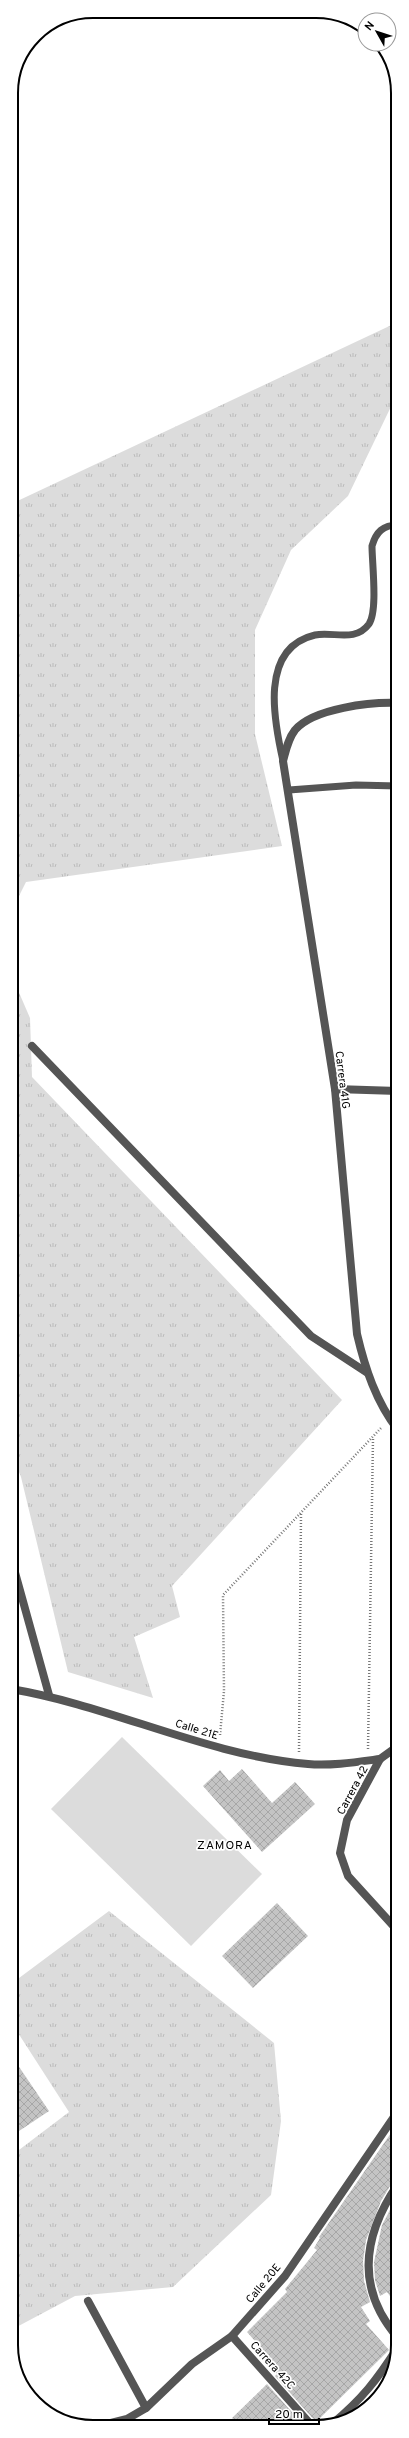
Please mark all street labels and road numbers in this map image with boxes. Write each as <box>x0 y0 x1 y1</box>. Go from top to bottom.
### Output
street label: Carrera 41G <box>332 1050 353 1110</box>
street label: Calle 21E <box>173 1717 220 1743</box>
street label: Carrera 42 <box>334 1764 372 1817</box>
street label: Calle 20E <box>243 2261 284 2306</box>
street label: Carrera 42C <box>247 2339 298 2393</box>

